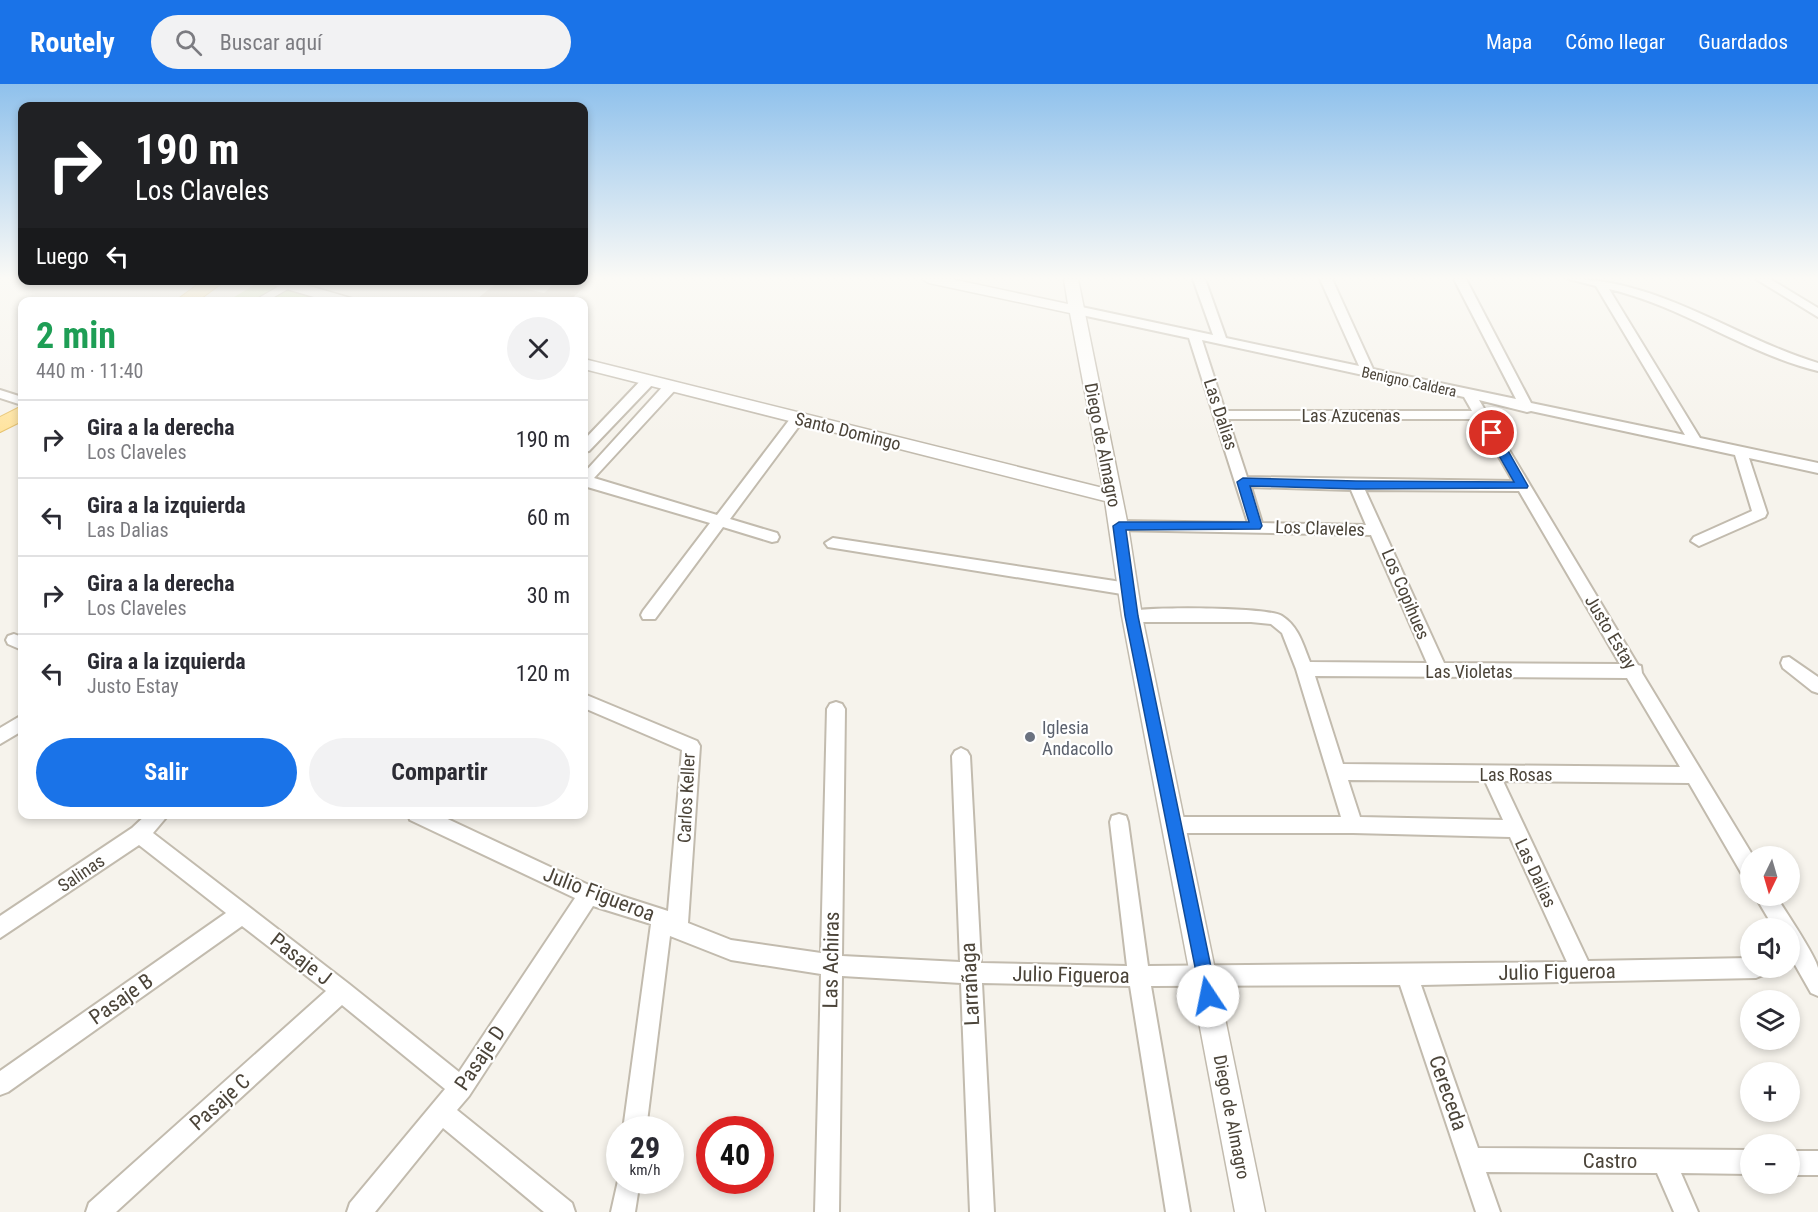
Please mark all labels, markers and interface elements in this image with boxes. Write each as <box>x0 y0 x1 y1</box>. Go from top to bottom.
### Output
search box <box>151 15 571 69</box>
text: Routely <box>30 26 115 59</box>
icon: search <box>172 26 205 59</box>
text: Buscar aquí <box>220 30 322 55</box>
text: Mapa <box>1486 30 1532 54</box>
text: Cómo llegar <box>1565 30 1665 54</box>
text: Guardados <box>1698 30 1788 54</box>
text: 190 m <box>135 125 240 174</box>
icon: right <box>36 126 114 204</box>
text: Los Claveles <box>135 175 269 207</box>
icon: left <box>101 240 134 273</box>
text: Luego <box>36 244 89 269</box>
text: 2 min <box>36 315 116 357</box>
button: close <box>507 317 570 380</box>
text: 440 m · 11:40 <box>36 359 143 383</box>
street label: Benigno Caldera <box>1360 363 1458 401</box>
street label: Las Dalias <box>1200 376 1242 452</box>
street label: Diego de Almagro <box>1081 381 1125 509</box>
street label: Las Azucenas <box>1302 405 1400 426</box>
pin <box>1466 407 1517 458</box>
street label: Santo Domingo <box>793 408 903 454</box>
text: Gira a la derecha <box>87 415 235 440</box>
icon: arrive <box>1475 416 1508 449</box>
icon: right <box>36 423 69 456</box>
text: 190 m <box>516 427 570 452</box>
text: Los Claveles <box>87 440 187 464</box>
text: Gira a la izquierda <box>87 493 246 518</box>
icon: left <box>36 501 69 534</box>
text: 60 m <box>527 505 570 530</box>
street label: Los Claveles <box>1275 516 1365 540</box>
text: Las Dalias <box>87 518 169 542</box>
street label: Los Copihues <box>1378 546 1434 642</box>
text: Gira a la derecha <box>87 571 235 596</box>
icon: right <box>36 579 69 612</box>
text: 30 m <box>527 583 570 608</box>
street label: Justo Estay <box>1581 591 1641 673</box>
text: Los Claveles <box>87 596 187 620</box>
text: Gira a la izquierda <box>87 649 246 674</box>
icon: left <box>36 657 69 690</box>
text: 120 m <box>516 661 570 686</box>
street label: Las Violetas <box>1425 661 1513 682</box>
text: Justo Estay <box>87 674 179 698</box>
place label: Iglesia Andacollo <box>1042 717 1113 759</box>
marker: Iglesia Andacollo <box>1023 730 1037 744</box>
button: Salir <box>36 738 297 807</box>
button: Compartir <box>309 738 570 807</box>
street label: Carlos Keller <box>673 752 699 844</box>
street label: Las Rosas <box>1479 764 1553 785</box>
street label: Las Dalias <box>1511 835 1561 911</box>
north arrow <box>1740 846 1800 906</box>
map controls <box>1740 846 1800 1194</box>
street label: Salinas <box>54 850 108 896</box>
street label: Julio Figueroa <box>540 862 658 926</box>
street label: Las Achiras <box>818 911 844 1009</box>
button: sound <box>1740 918 1800 978</box>
street label: Pasaje J <box>266 928 336 990</box>
street label: Larrañaga <box>956 942 984 1026</box>
street label: Julio Figueroa <box>1498 959 1616 985</box>
street label: Julio Figueroa <box>1012 962 1130 988</box>
position arrow <box>1176 964 1240 1028</box>
street label: Pasaje B <box>85 969 157 1029</box>
button: layers <box>1740 990 1800 1050</box>
street label: Pasaje D <box>450 1021 510 1095</box>
street label: Cereceda <box>1424 1052 1472 1134</box>
street label: Diego de Almagro <box>1210 1053 1254 1181</box>
button: + <box>1740 1062 1800 1122</box>
street label: Pasaje C <box>185 1069 255 1135</box>
speed limit sign: 40 <box>696 1116 774 1194</box>
text: 29 <box>630 1130 660 1165</box>
button: − <box>1740 1134 1800 1194</box>
street label: Castro <box>1583 1149 1637 1173</box>
text: km/h <box>630 1161 660 1179</box>

